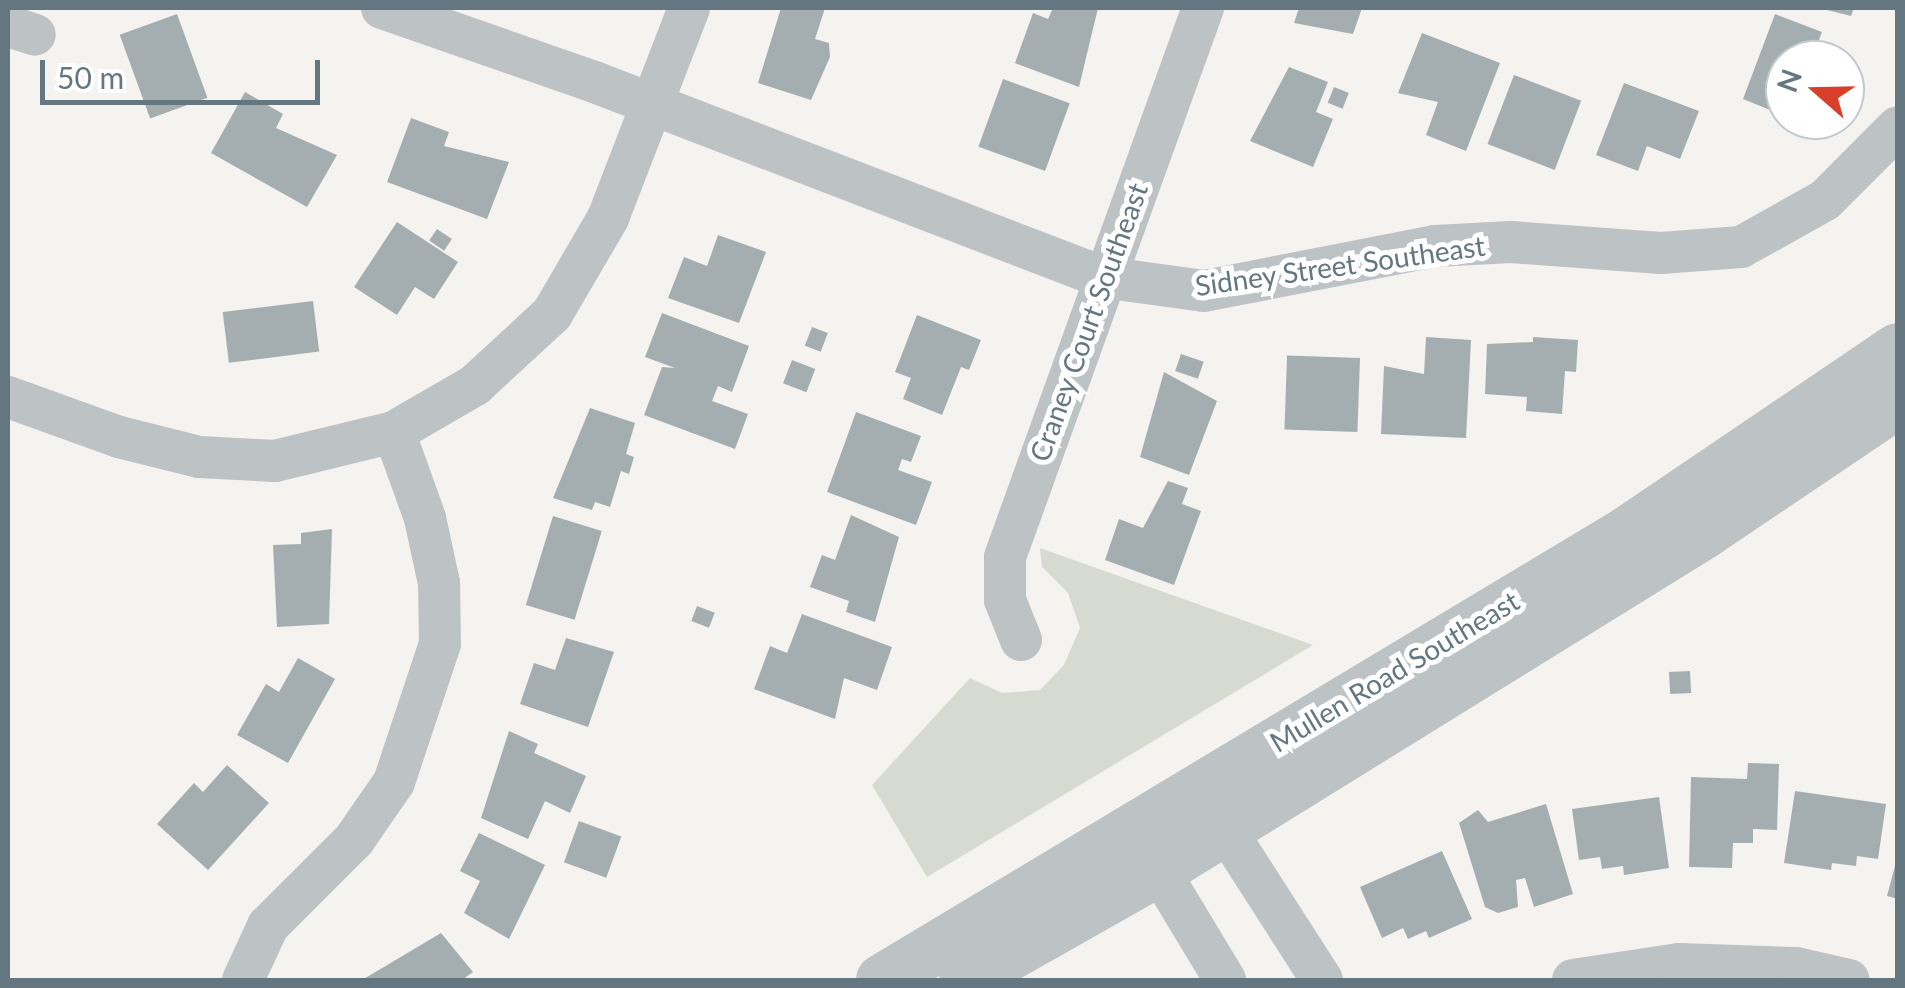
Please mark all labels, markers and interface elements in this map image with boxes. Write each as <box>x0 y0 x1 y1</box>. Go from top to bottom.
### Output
scale bar <box>45 40 325 102</box>
north arrow <box>1765 40 1865 140</box>
text: 50 m <box>57 59 124 95</box>
text: N <box>1769 64 1808 96</box>
street label: Craney Court Southeast <box>1022 178 1154 466</box>
street label: Sidney Street Southeast <box>1193 228 1487 302</box>
street label: Mullen Road Southeast <box>1263 583 1525 759</box>

